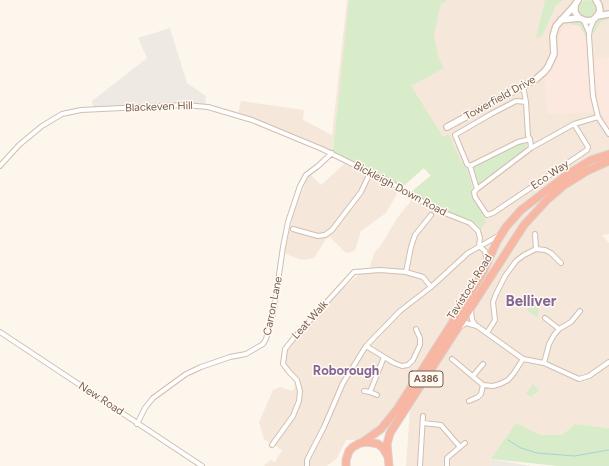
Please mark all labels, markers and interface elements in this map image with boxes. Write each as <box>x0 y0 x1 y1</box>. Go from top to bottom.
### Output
street label: Towerfield Drive <box>462 73 538 123</box>
street label: Blackeven Hill <box>125 99 193 115</box>
street label: Eco Way <box>528 158 572 192</box>
street label: Bickleigh Down Road <box>351 159 449 219</box>
street label: Tavistock Road <box>445 252 495 322</box>
street label: Carron Lane <box>261 275 285 337</box>
district label: Belliver <box>506 293 556 311</box>
street label: Leat Walk <box>289 298 331 342</box>
district label: Roborough <box>313 363 379 379</box>
road number: A386 <box>409 371 443 387</box>
street label: New Road <box>76 380 126 418</box>

